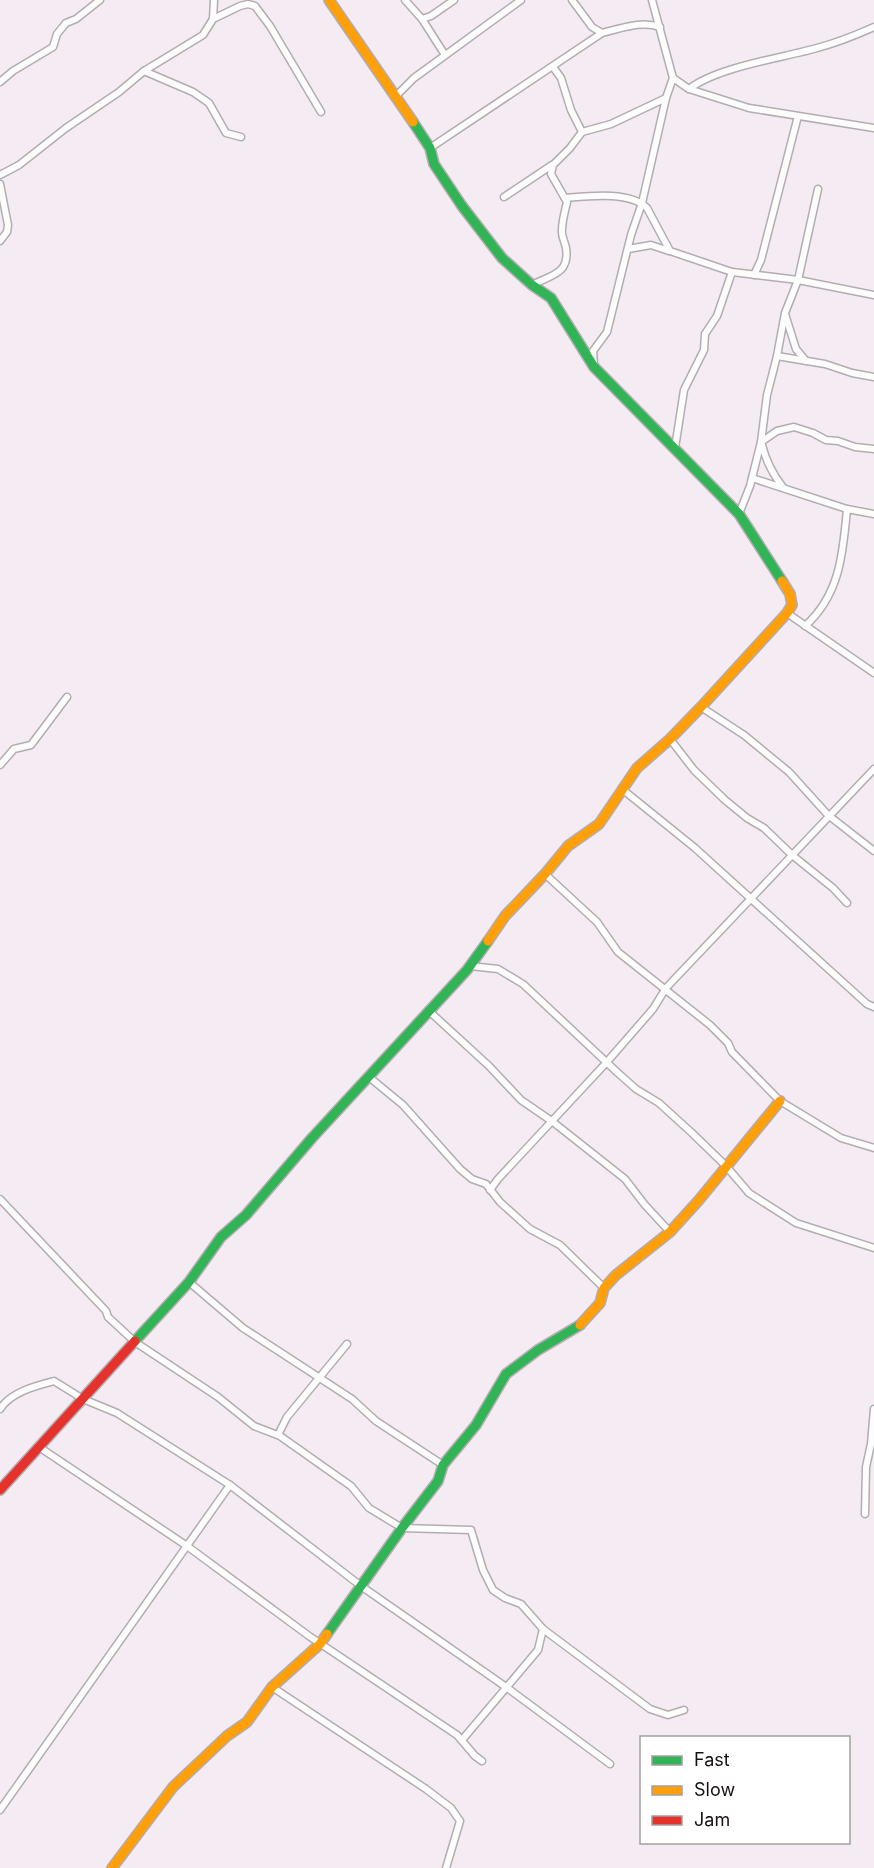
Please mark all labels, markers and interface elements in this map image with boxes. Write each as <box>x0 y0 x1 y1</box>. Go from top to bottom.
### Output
legend <box>640 1736 850 1844</box>
text: Fast <box>694 1749 730 1770</box>
text: Slow <box>694 1779 735 1800</box>
text: Jam <box>694 1809 730 1830</box>

